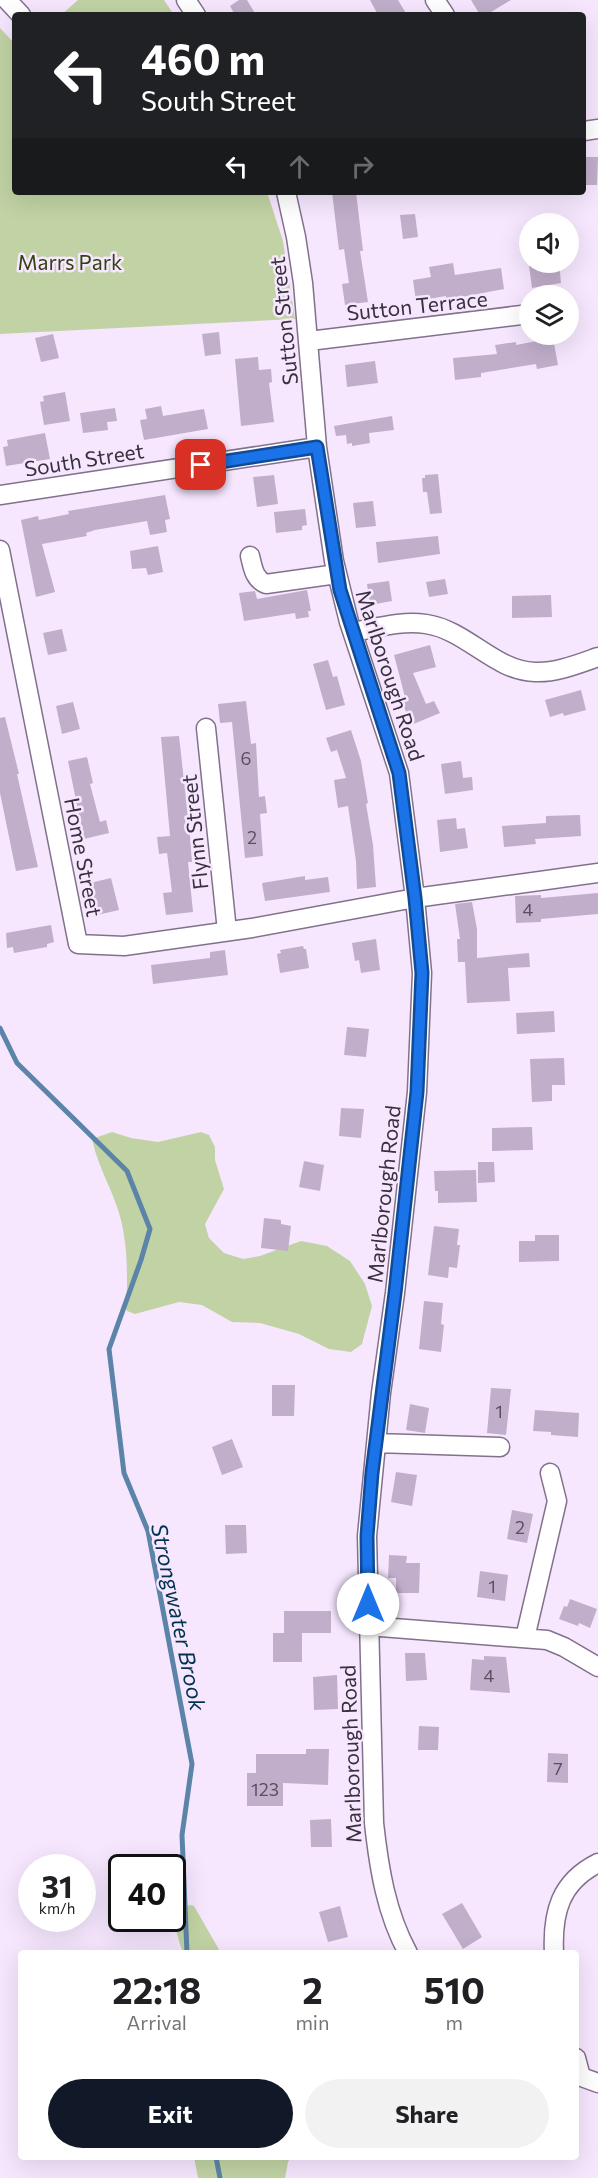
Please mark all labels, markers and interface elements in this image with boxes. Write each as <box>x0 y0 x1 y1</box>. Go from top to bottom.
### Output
text: 460 m <box>141 32 265 84</box>
icon: left <box>42 36 120 114</box>
text: South Street <box>141 84 296 117</box>
icon: left <box>220 150 253 183</box>
icon: ahead <box>283 150 316 183</box>
icon: right <box>346 150 379 183</box>
map controls <box>519 213 579 345</box>
button: sound <box>519 213 579 273</box>
park label: Marrs Park <box>18 249 122 274</box>
street label: Sutton Street <box>264 256 302 386</box>
street label: Sutton Terrace <box>345 285 489 325</box>
button: layers <box>519 285 579 345</box>
street label: South Street <box>22 437 146 481</box>
pin <box>175 439 226 490</box>
icon: arrive <box>184 448 217 481</box>
street label: Marlborough Road <box>352 586 430 764</box>
house number: 6 <box>241 747 251 769</box>
street label: Flynn Street <box>176 773 212 891</box>
street label: Home Street <box>60 795 108 919</box>
house number: 2 <box>247 826 257 848</box>
house number: 4 <box>523 898 534 920</box>
street label: Marlborough Road <box>361 1104 405 1284</box>
house number: 1 <box>495 1400 503 1422</box>
house number: 2 <box>515 1516 525 1538</box>
water label: Strongwater Brook <box>146 1521 212 1714</box>
position arrow <box>336 1572 400 1636</box>
house number: 1 <box>488 1575 496 1597</box>
street label: Marlborough Road <box>334 1664 366 1844</box>
house number: 4 <box>484 1664 495 1686</box>
house number: 7 <box>553 1757 563 1779</box>
house number: 123 <box>251 1778 279 1800</box>
speed limit sign: 40 <box>108 1854 186 1932</box>
text: 31 <box>41 1867 73 1904</box>
text: km/h <box>39 1899 75 1917</box>
text: 22:18 <box>112 1967 201 2011</box>
text: 2 <box>302 1967 323 2011</box>
text: 510 <box>424 1967 485 2011</box>
text: Arrival <box>126 2010 187 2034</box>
text: min <box>295 2010 329 2034</box>
text: m <box>446 2010 463 2034</box>
button: Exit <box>48 2079 293 2148</box>
button: Share <box>305 2079 549 2148</box>

